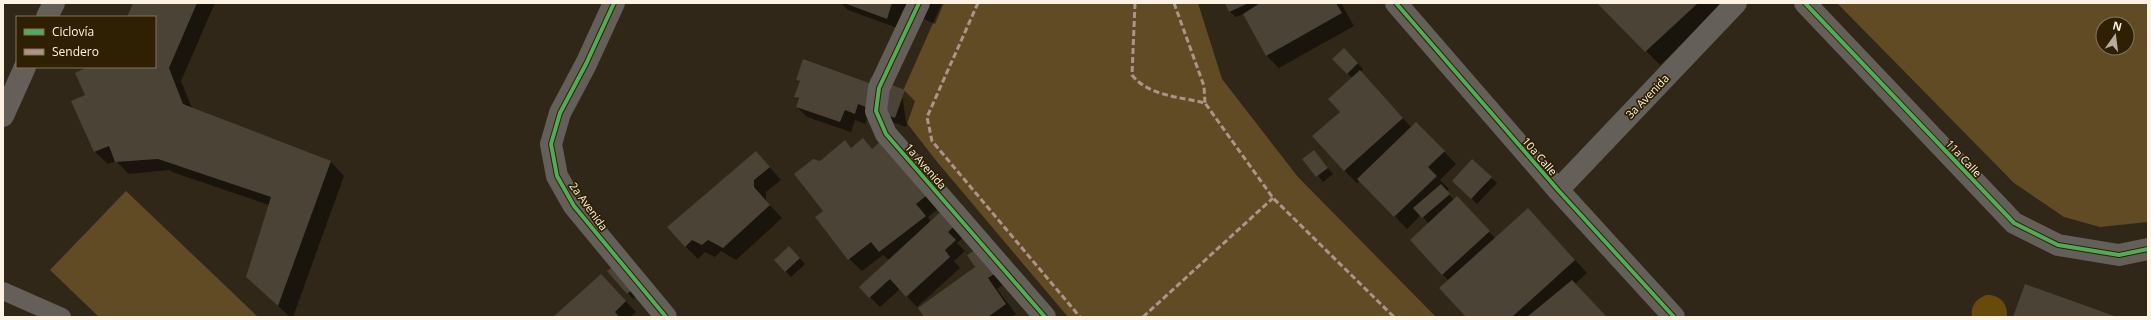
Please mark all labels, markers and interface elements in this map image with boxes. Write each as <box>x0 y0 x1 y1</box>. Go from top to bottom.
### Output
legend <box>16 16 156 68</box>
north arrow <box>2095 16 2135 56</box>
text: N <box>2111 17 2124 34</box>
text: Ciclovía <box>52 23 94 40</box>
text: Sendero <box>52 43 99 60</box>
street label: 3a Avenida <box>1622 71 1672 121</box>
street label: 10a Calle <box>1519 134 1561 178</box>
street label: 11a Calle <box>1943 136 1985 180</box>
street label: 1a Avenida <box>902 140 950 192</box>
street label: 2a Avenida <box>566 179 612 233</box>

